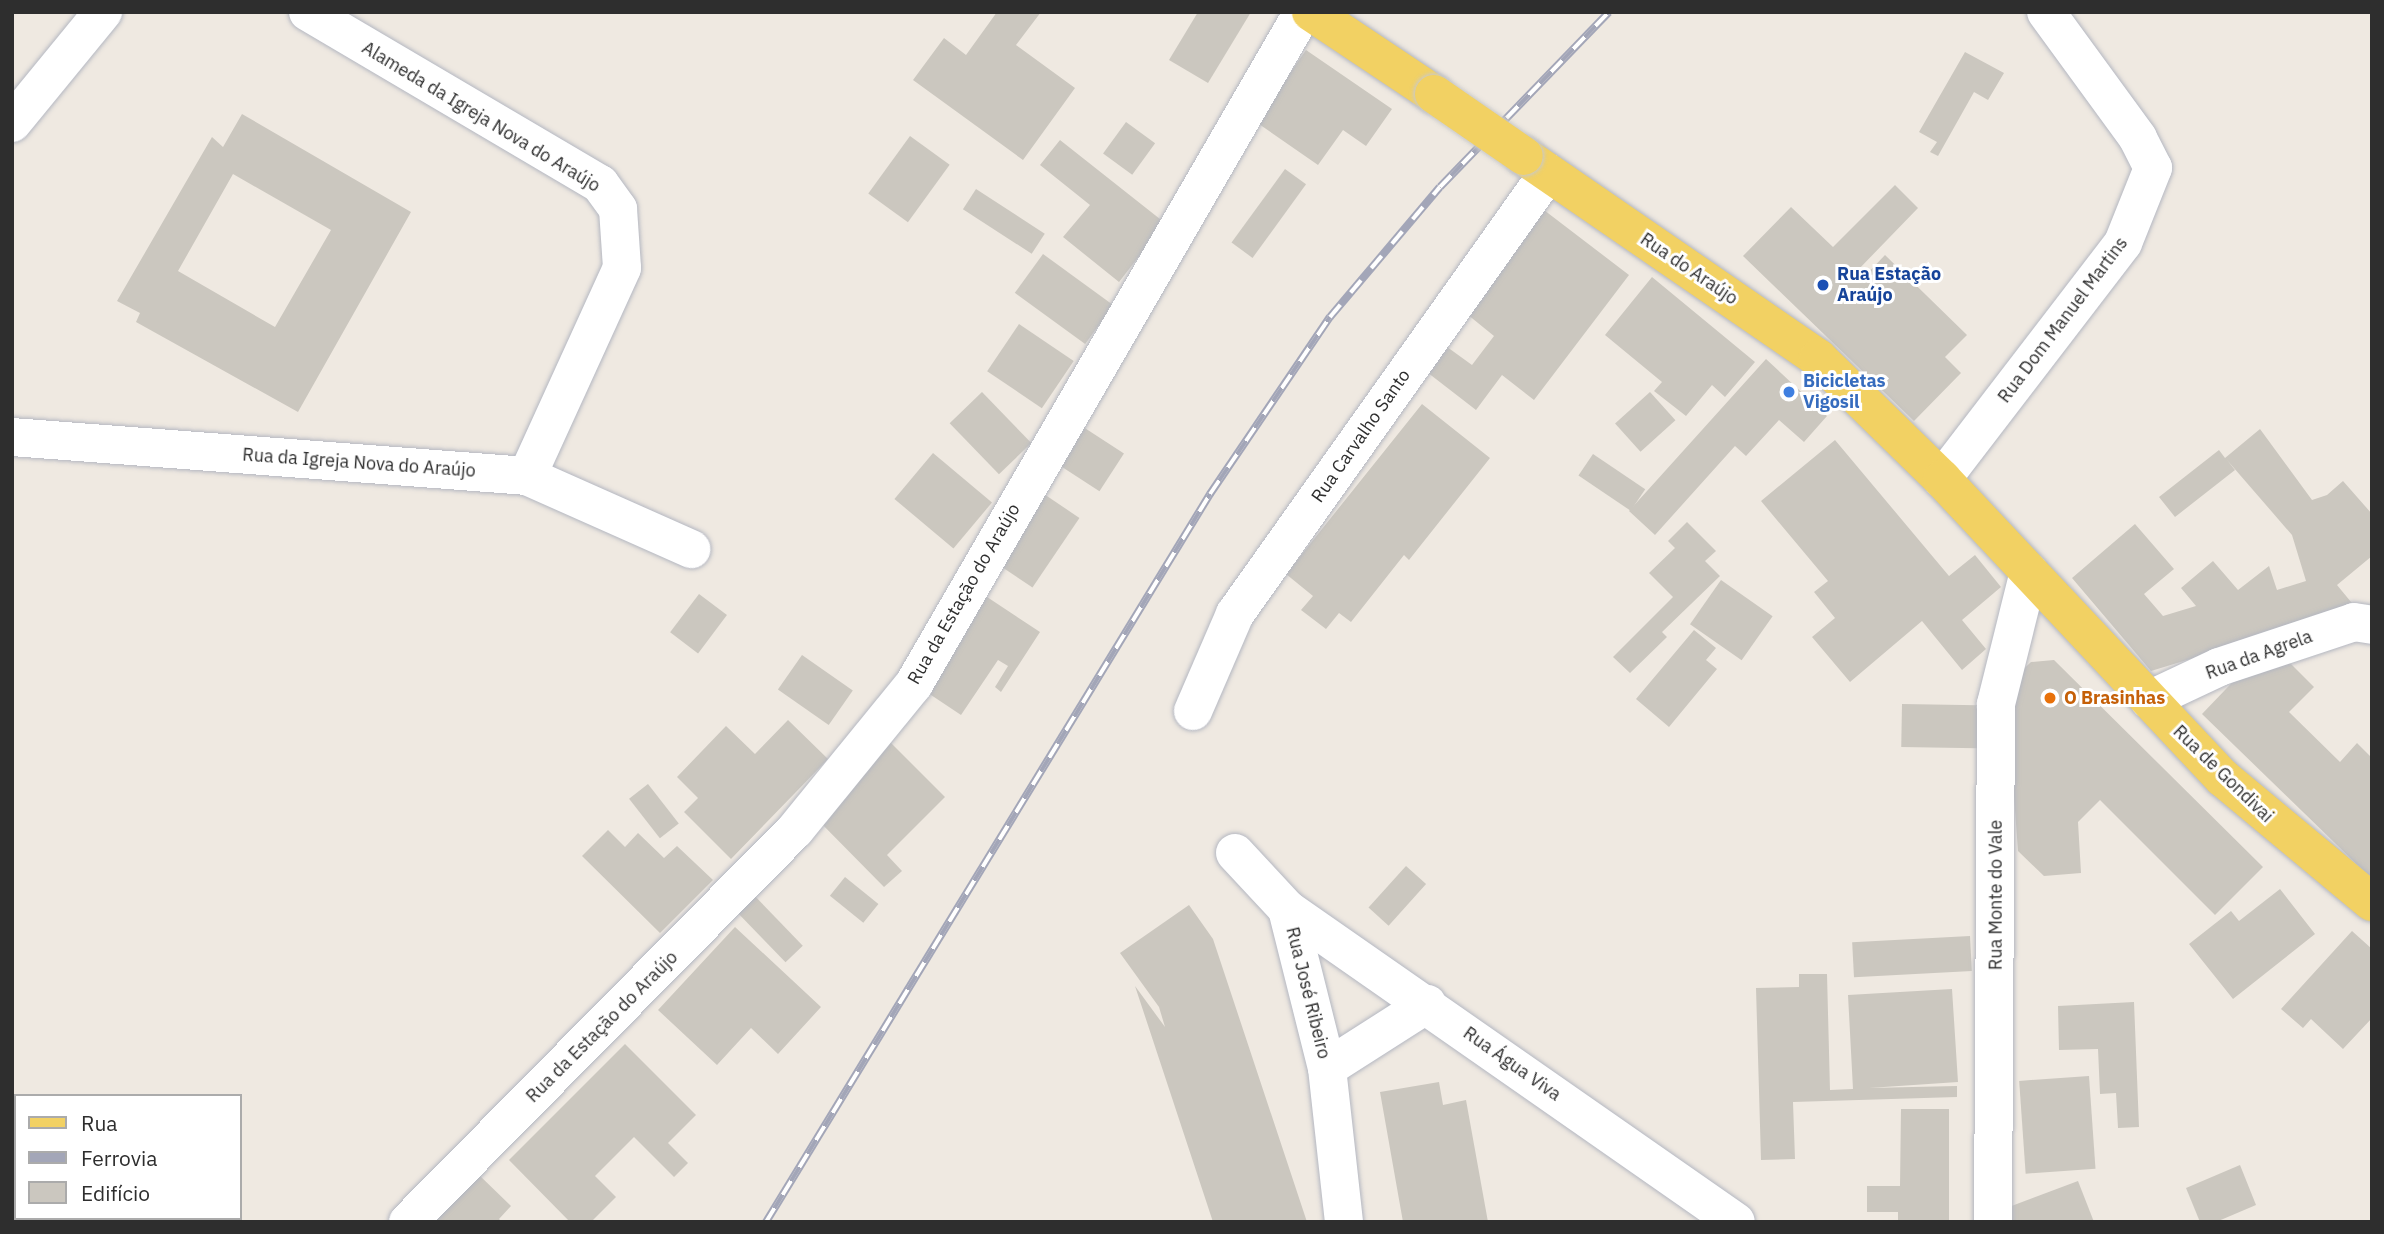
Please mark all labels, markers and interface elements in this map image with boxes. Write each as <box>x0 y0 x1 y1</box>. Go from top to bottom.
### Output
street label: Alameda da Igreja Nova do Araújo <box>358 37 604 197</box>
street label: Rua do Araújo <box>1636 228 1742 310</box>
street label: Rua Dom Manuel Martins <box>1994 233 2132 407</box>
place label: Rua Estação Araújo <box>1837 264 1941 306</box>
marker: Rua Estação Araújo <box>1815 277 1831 293</box>
street label: Rua Carvalho Santo <box>1307 365 1415 507</box>
place label: Bicicletas Vigosil <box>1803 371 1886 414</box>
marker: Bicicletas Vigosil <box>1781 384 1797 400</box>
street label: Rua da Igreja Nova do Araújo <box>242 444 476 482</box>
street label: Rua da Estação do Araújo <box>903 500 1025 688</box>
street label: Rua da Agrela <box>2203 626 2315 684</box>
place label: O Brasinhas <box>2064 687 2165 709</box>
marker: O Brasinhas <box>2042 690 2058 706</box>
street label: Rua de Gondivai <box>2168 721 2278 827</box>
street label: Rua Monte do Vale <box>1985 820 2007 970</box>
street label: Rua José Ribeiro <box>1281 925 1335 1061</box>
street label: Rua da Estação do Araújo <box>522 947 682 1107</box>
street label: Rua Água Viva <box>1459 1022 1565 1106</box>
legend <box>14 1094 242 1220</box>
text: Rua <box>81 1109 118 1137</box>
text: Ferrovia <box>81 1144 157 1172</box>
text: Edifício <box>81 1179 150 1207</box>

